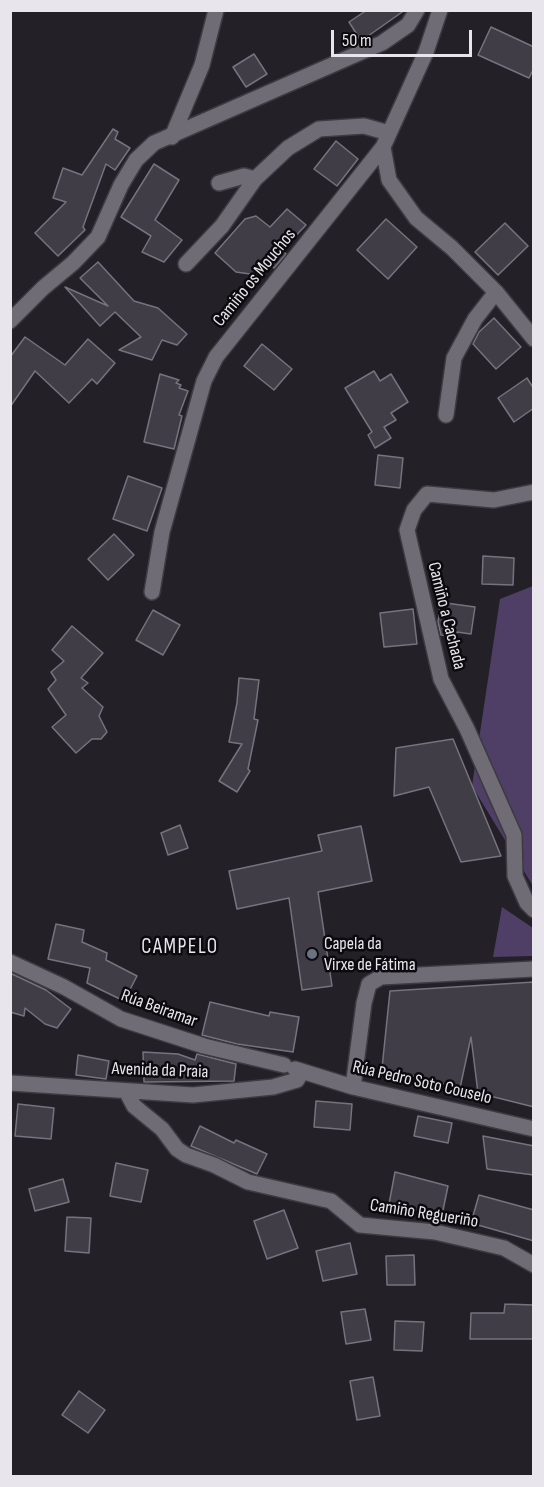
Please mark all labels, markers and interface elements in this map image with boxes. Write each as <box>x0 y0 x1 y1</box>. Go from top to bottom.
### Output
scale bar <box>334 18 475 56</box>
text: 50 m <box>342 30 372 51</box>
street label: Camiño os Mouchos <box>209 225 301 331</box>
street label: Camiño a Cachada <box>422 560 470 672</box>
place label: Capela da Virxe de Fátima <box>324 933 416 976</box>
district label: CAMPELO <box>141 935 219 961</box>
marker: Capela da Virxe de Fátima <box>305 947 319 961</box>
street label: Rúa Beiramar <box>118 985 200 1033</box>
street label: Rúa Pedro Soto Couselo <box>350 1056 494 1110</box>
street label: Avenida da Praia <box>111 1059 209 1083</box>
street label: Camiño Regueriño <box>368 1195 480 1233</box>

